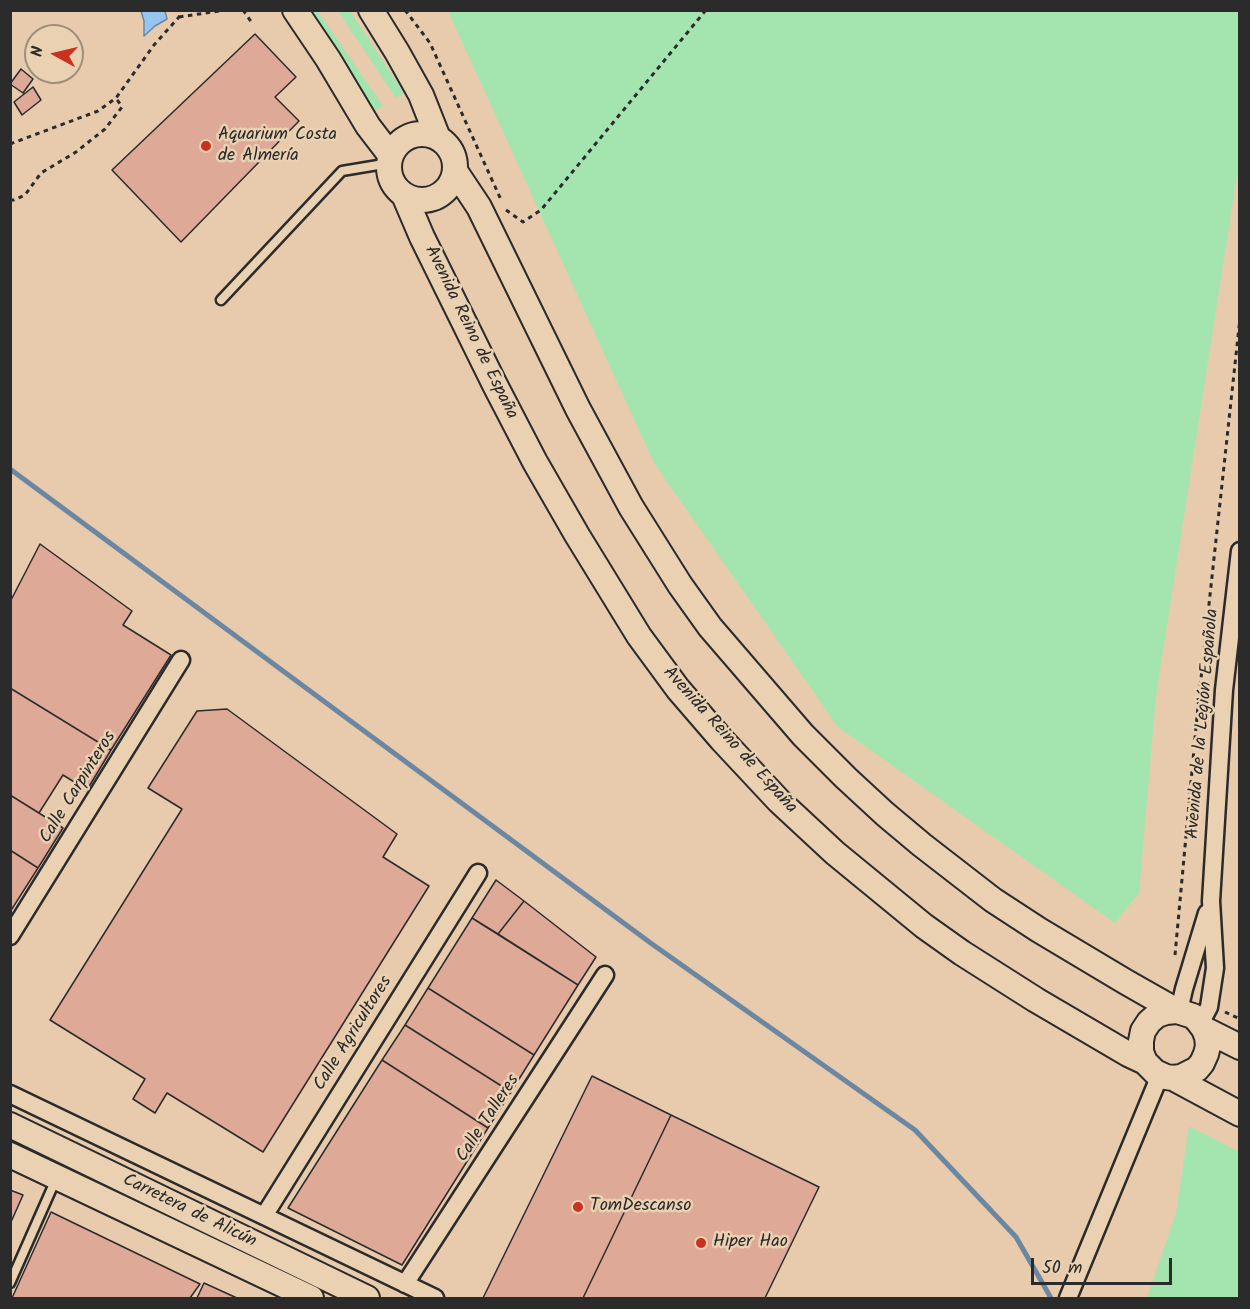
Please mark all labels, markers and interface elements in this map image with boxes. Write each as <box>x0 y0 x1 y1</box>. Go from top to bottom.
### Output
north arrow <box>24 24 84 84</box>
text: N <box>25 45 51 58</box>
place label: Aquarium Costa de Almería <box>218 125 337 168</box>
marker: Aquarium Costa de Almería <box>199 139 213 153</box>
street label: Avenida Reino de España <box>419 243 521 423</box>
street label: Avenida de la Legión Española <box>1183 608 1225 840</box>
street label: Avenida Reino de España <box>657 663 801 819</box>
street label: Calle Carpinteros <box>36 728 122 848</box>
street label: Calle Agricultores <box>310 973 398 1095</box>
street label: Calle Talleres <box>453 1071 525 1167</box>
street label: Carretera de Alicún <box>119 1170 259 1254</box>
place label: TomDescanso <box>590 1196 691 1218</box>
marker: TomDescanso <box>571 1200 585 1214</box>
place label: Hiper Hao <box>713 1232 788 1254</box>
marker: Hiper Hao <box>694 1236 708 1250</box>
scale bar <box>1034 1246 1175 1284</box>
text: 50 m <box>1042 1254 1082 1283</box>

